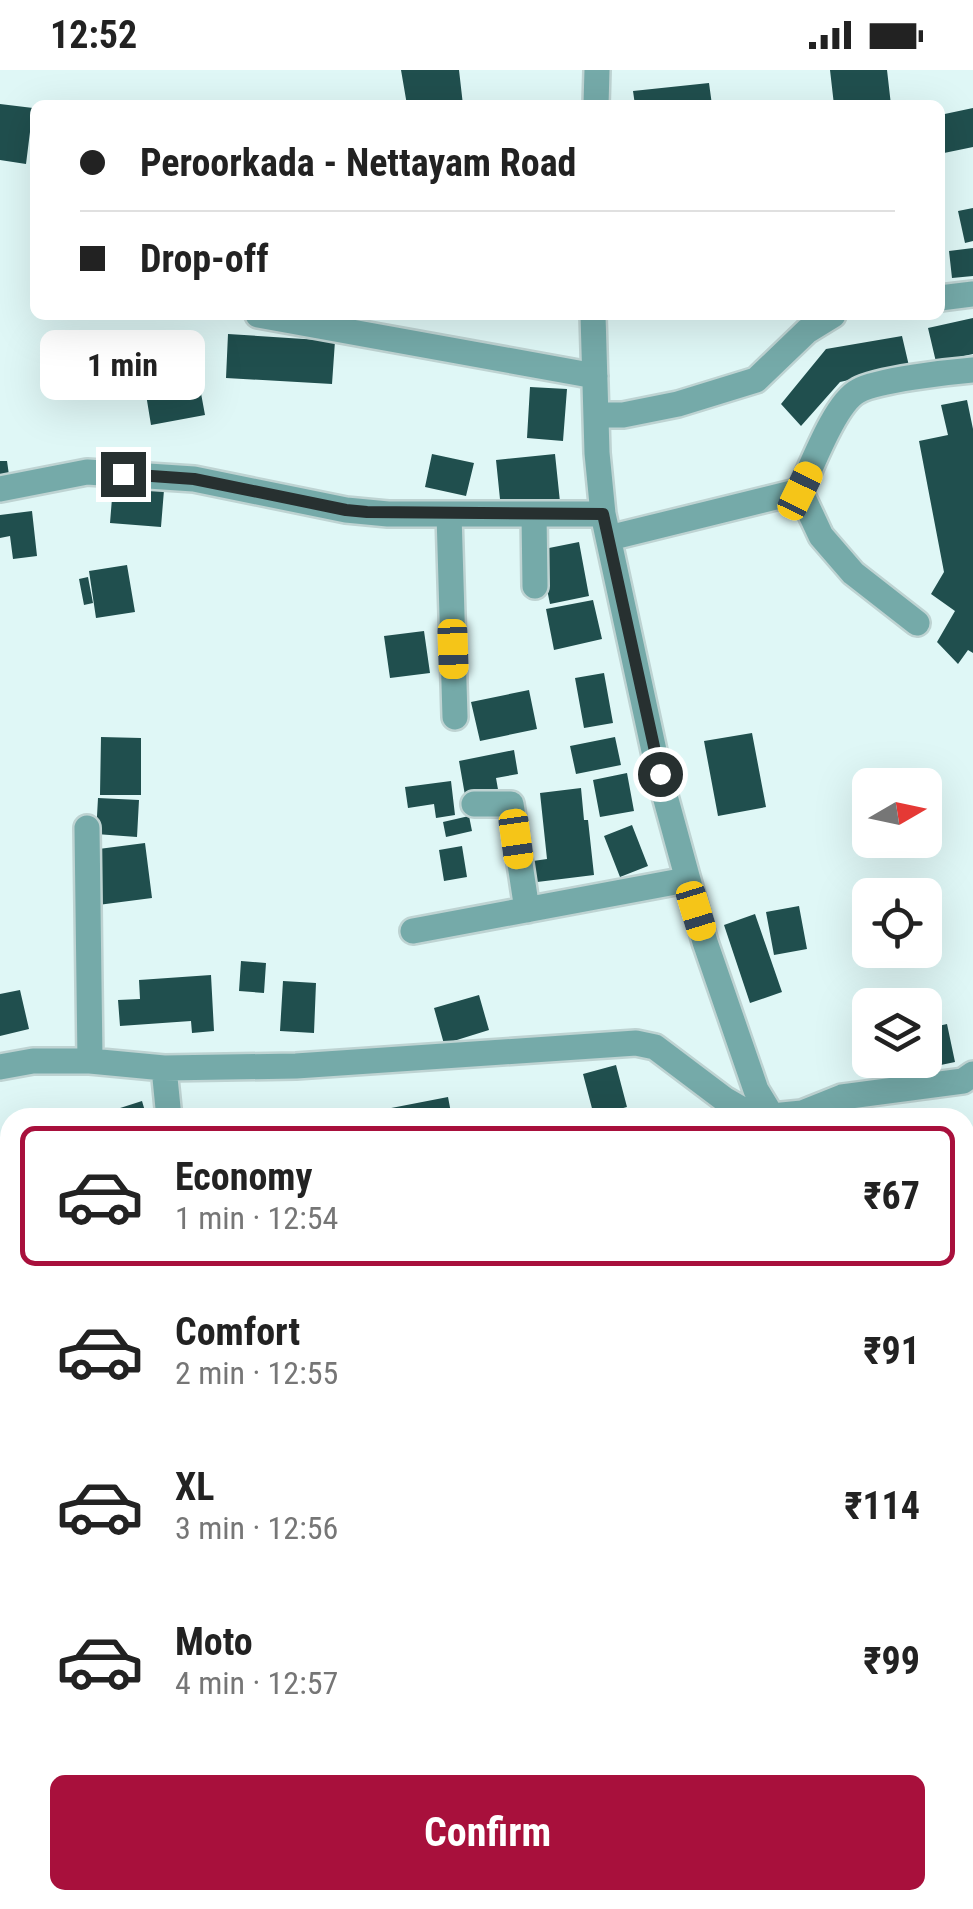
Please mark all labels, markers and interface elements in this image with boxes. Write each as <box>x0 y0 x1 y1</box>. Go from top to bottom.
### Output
text: 12:52 <box>50 13 137 57</box>
text: Peroorkada - Nettayam Road <box>140 141 576 185</box>
text: Drop-off <box>140 237 269 281</box>
callout: 1 min <box>41 329 206 399</box>
text: 1 min <box>87 346 158 384</box>
route end <box>101 452 146 497</box>
car <box>773 457 827 525</box>
car <box>437 618 469 680</box>
route start <box>638 752 683 797</box>
north arrow <box>852 768 942 858</box>
map controls <box>852 768 942 1078</box>
car <box>497 807 535 871</box>
car <box>673 878 719 944</box>
button: locate <box>852 878 942 968</box>
button: layers <box>852 988 942 1078</box>
icon: car <box>55 1151 145 1241</box>
text: Economy <box>175 1155 312 1199</box>
text: ₹67 <box>864 1174 920 1218</box>
text: 1 min · 12:54 <box>175 1199 338 1237</box>
icon: car <box>55 1306 145 1396</box>
text: Comfort <box>175 1310 300 1354</box>
text: ₹91 <box>864 1329 920 1373</box>
text: 2 min · 12:55 <box>175 1354 338 1392</box>
icon: car <box>55 1461 145 1551</box>
text: XL <box>175 1465 214 1509</box>
text: ₹114 <box>844 1484 920 1528</box>
text: 3 min · 12:56 <box>175 1509 338 1547</box>
icon: car <box>55 1616 145 1706</box>
text: Moto <box>175 1620 253 1664</box>
text: ₹99 <box>864 1639 920 1683</box>
text: 4 min · 12:57 <box>175 1664 338 1702</box>
button: Confirm <box>50 1775 925 1890</box>

